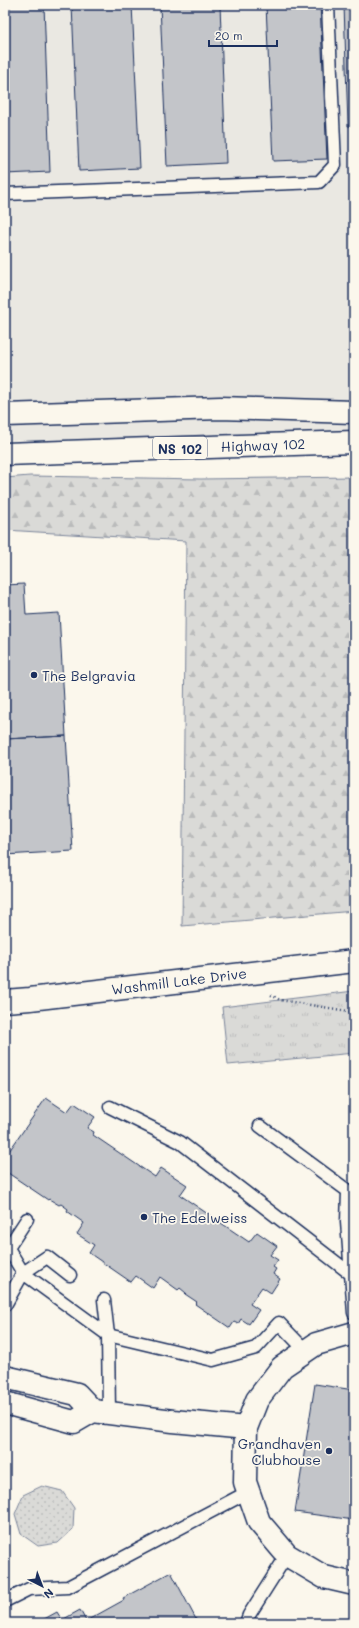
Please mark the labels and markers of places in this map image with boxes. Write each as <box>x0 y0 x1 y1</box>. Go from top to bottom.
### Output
place label: The Belgravia <box>42 666 136 685</box>
marker: The Belgravia <box>29 670 39 680</box>
place label: The Edelweiss <box>152 1208 247 1227</box>
marker: The Edelweiss <box>139 1212 149 1222</box>
place label: Grandhaven Clubhouse <box>238 1434 321 1469</box>
marker: Grandhaven Clubhouse <box>324 1446 334 1456</box>

